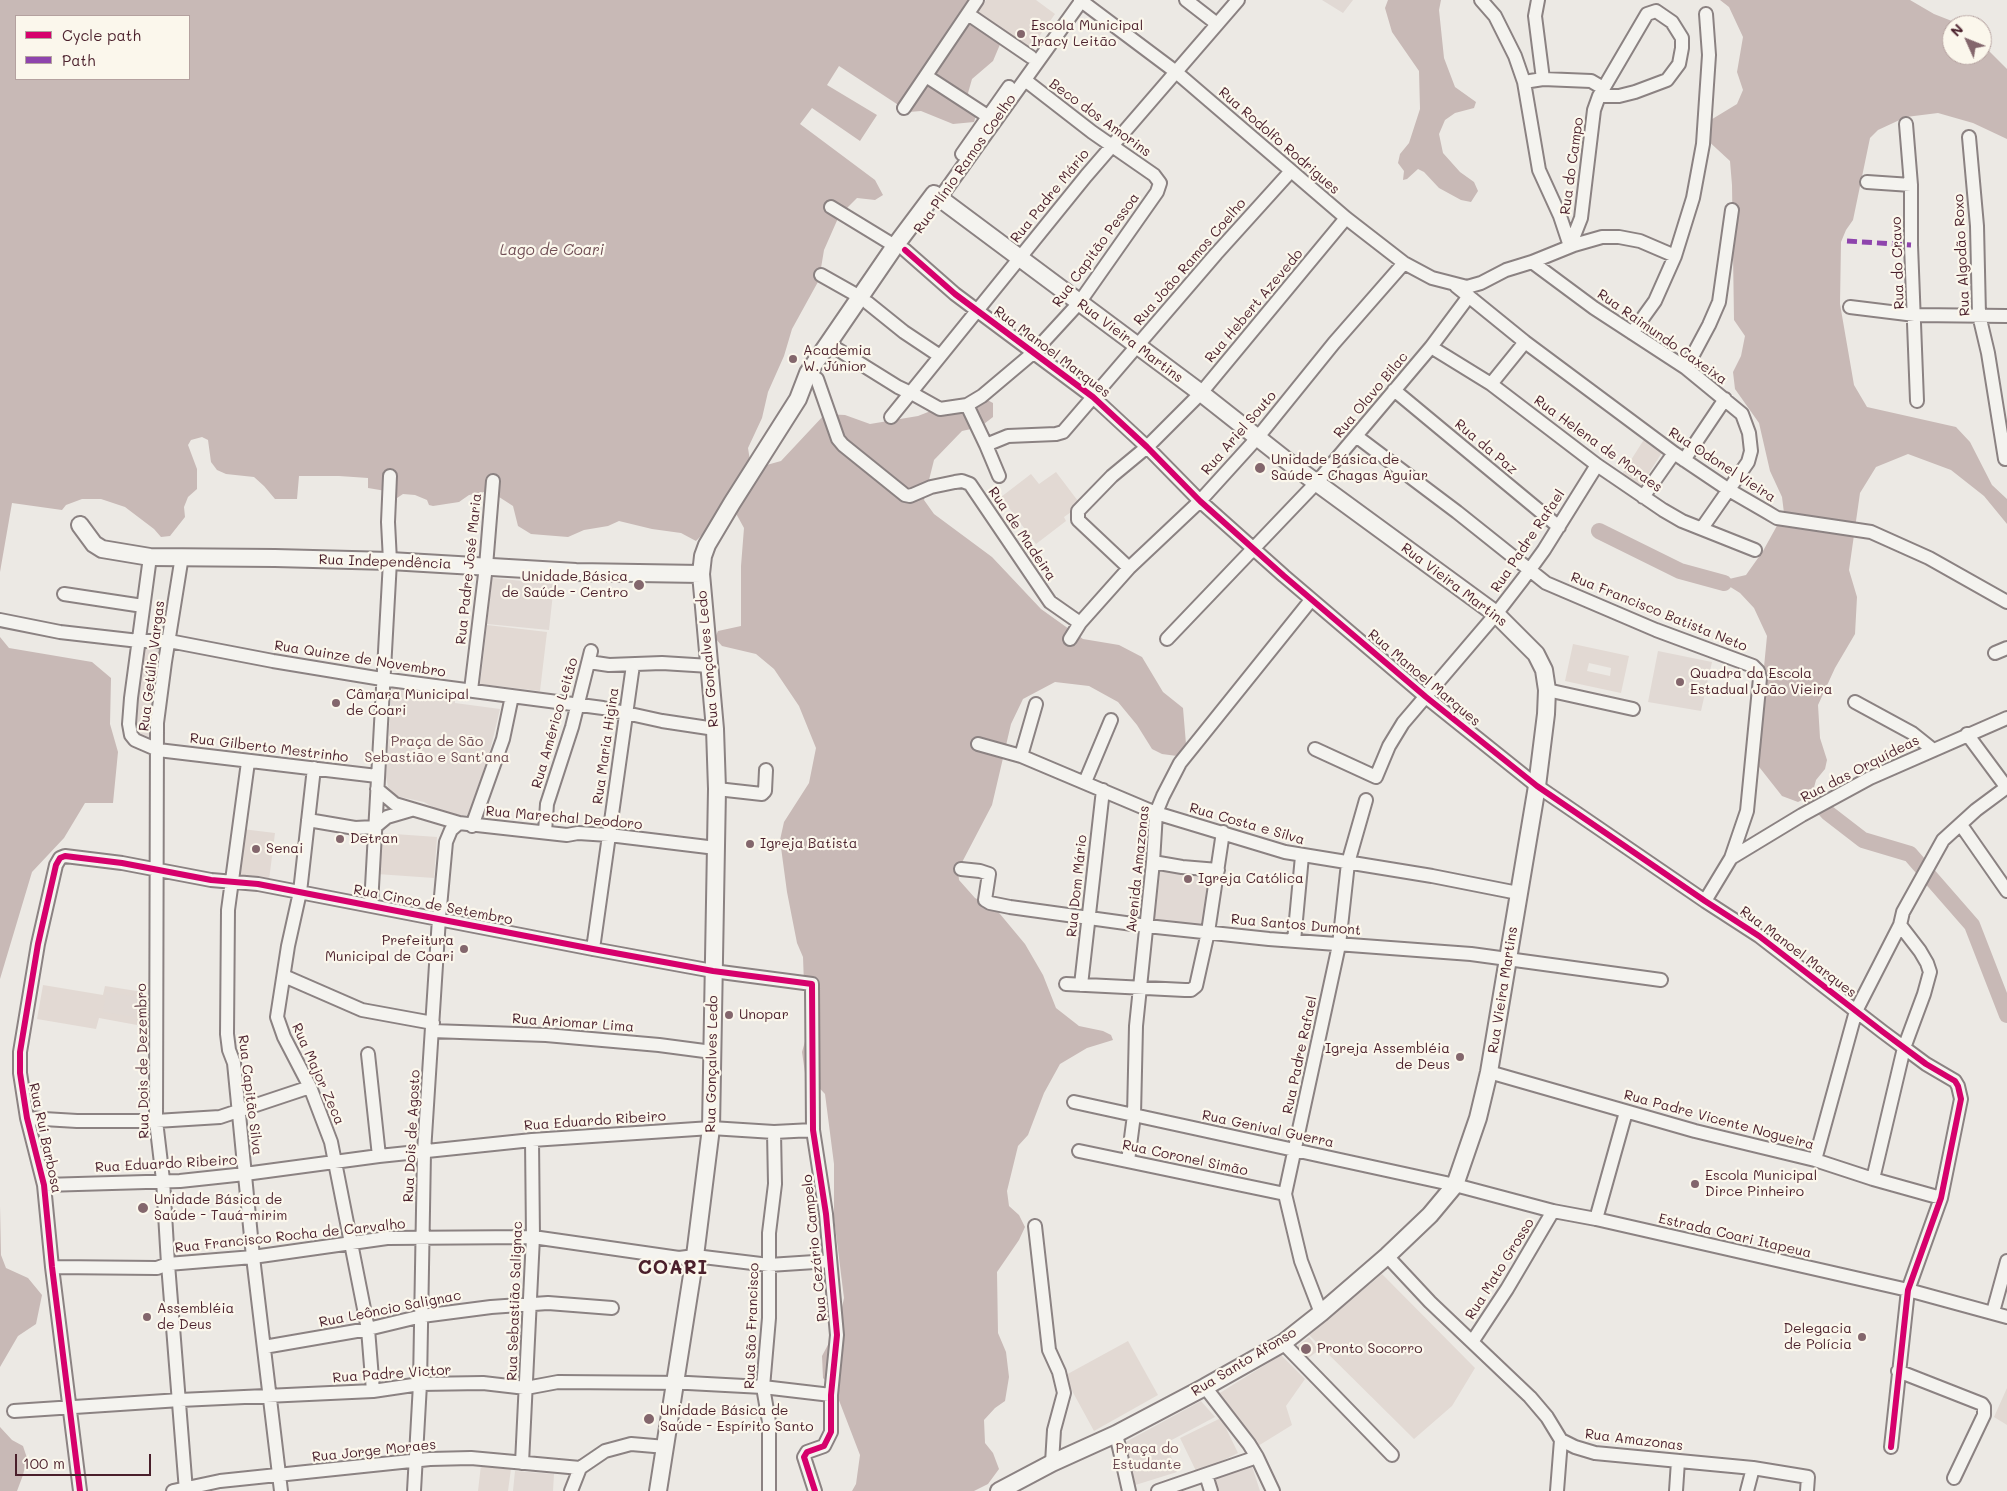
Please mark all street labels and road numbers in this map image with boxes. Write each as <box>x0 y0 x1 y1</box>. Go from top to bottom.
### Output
street label: Beco dos Amorins <box>1046 75 1154 161</box>
street label: Rua Rodolfo Rodrigues <box>1215 84 1343 198</box>
street label: Rua Plínio Ramos Coelho <box>910 91 1020 237</box>
street label: Rua do Campo <box>1557 116 1587 216</box>
street label: Rua Padre Mário <box>1007 146 1093 246</box>
street label: Rua Capitão Pessoa <box>1049 190 1143 310</box>
street label: Rua Algodão Roxo <box>1950 193 1974 317</box>
street label: Rua João Ramos Coelho <box>1130 195 1250 329</box>
street label: Rua do Cravo <box>1888 216 1908 310</box>
street label: Rua Hebert Azevedo <box>1202 246 1306 366</box>
street label: Rua Raimundo Caxeixa <box>1594 286 1730 388</box>
street label: Rua Vieira Martins <box>1074 296 1186 386</box>
street label: Rua Manoel Marques <box>990 303 1114 401</box>
street label: Rua Olavo Bilac <box>1330 349 1412 441</box>
street label: Rua Ariel Souto <box>1198 388 1280 478</box>
street label: Rua Helena de Moraes <box>1531 392 1665 496</box>
street label: Rua da Paz <box>1451 416 1521 478</box>
street label: Rua Odonel Vieira <box>1665 424 1779 506</box>
street label: Rua de Madeira <box>984 484 1060 584</box>
street label: Rua Padre Rafael <box>1487 486 1569 596</box>
street label: Rua Padre José Maria <box>453 493 485 645</box>
street label: Rua Vieira Martins <box>1398 540 1510 630</box>
street label: Rua Independência <box>318 551 452 573</box>
street label: Rua Francisco Batista Neto <box>1568 569 1750 655</box>
street label: Rua Gonçalves Ledo <box>694 590 722 728</box>
street label: Rua Getúlio Vargas <box>136 600 168 732</box>
street label: Rua Manoel Marques <box>1364 626 1484 730</box>
street label: Rua Quinze de Novembro <box>273 637 447 681</box>
street label: Rua Américo Leitão <box>528 656 582 790</box>
street label: Rua Maria Higina <box>590 687 622 805</box>
street label: Rua Gilberto Mestrinho <box>189 730 349 766</box>
street label: Rua das Orquídeas <box>1798 732 1922 806</box>
street label: Rua Costa e Silva <box>1187 799 1307 849</box>
street label: Rua Marechal Deodoro <box>485 803 643 833</box>
street label: Avenida Amazonas <box>1123 805 1153 933</box>
street label: Rua Dom Mário <box>1063 834 1091 938</box>
street label: Rua Cinco de Setembro <box>352 881 514 929</box>
street label: Rua Manoel Marques <box>1736 903 1860 1001</box>
street label: Rua Santos Dumont <box>1230 911 1362 939</box>
street label: Rua Vieira Martins <box>1485 925 1521 1055</box>
street label: Rua Dois de Dezembro <box>133 983 153 1139</box>
street label: Rua Padre Rafael <box>1279 994 1321 1116</box>
street label: Rua Gonçalves Ledo <box>702 995 722 1133</box>
street label: Rua Ariomar Lima <box>512 1010 634 1036</box>
street label: Rua Major Zeca <box>288 1021 348 1127</box>
street label: Rua Capitão Silva <box>234 1034 266 1156</box>
street label: Rua Dois de Agosto <box>400 1069 424 1203</box>
street label: Rua Rui Barbosa <box>25 1081 65 1195</box>
street label: Rua Padre Vicente Nogueira <box>1622 1086 1816 1154</box>
street label: Rua Genival Guerra <box>1200 1107 1336 1151</box>
street label: Rua Eduardo Ribeiro <box>523 1108 667 1134</box>
street label: Rua Coronel Simão <box>1121 1136 1249 1180</box>
street label: Rua Eduardo Ribeiro <box>95 1152 237 1176</box>
street label: Rua Cezário Campelo <box>799 1173 831 1323</box>
street label: Estrada Coari Itapeua <box>1657 1210 1813 1262</box>
street label: Rua Mato Grosso <box>1462 1215 1538 1323</box>
street label: Rua Francisco Rocha de Carvalho <box>174 1216 406 1256</box>
street label: Rua Sebastião Salignac <box>504 1221 526 1381</box>
street label: Rua São Francisco <box>741 1263 763 1389</box>
street label: Rua Leôncio Salignac <box>317 1287 463 1331</box>
street label: Rua Santo Afonso <box>1188 1324 1300 1400</box>
street label: Rua Padre Victor <box>332 1361 452 1387</box>
street label: Rua Amazonas <box>1584 1426 1684 1454</box>
street label: Rua Jorge Moraes <box>311 1436 437 1466</box>

